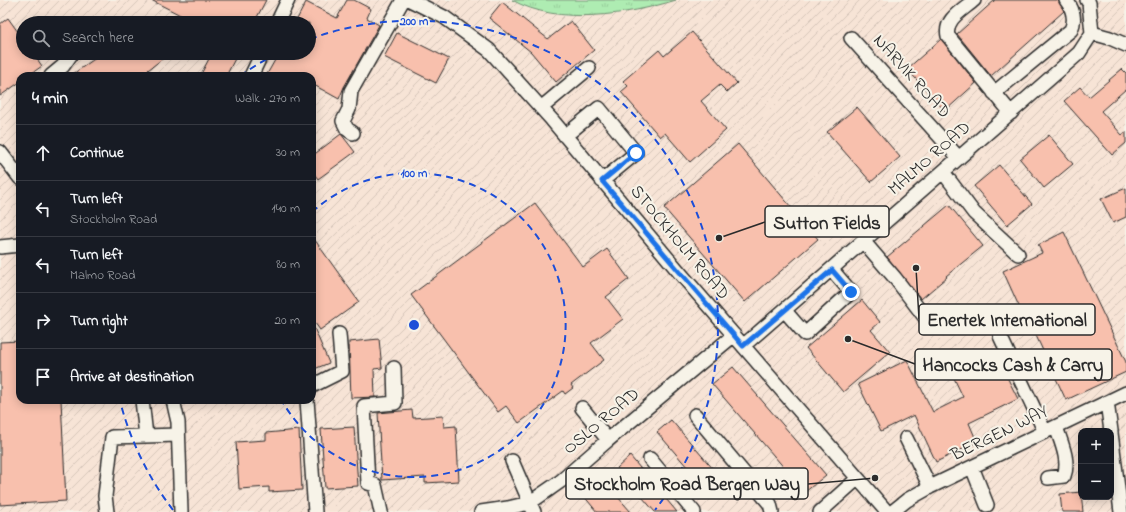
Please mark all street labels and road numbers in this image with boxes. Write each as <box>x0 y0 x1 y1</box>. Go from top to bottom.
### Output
street label: NARVIK ROAD <box>866 29 956 125</box>
street label: MALMO ROAD <box>883 116 977 202</box>
street label: STOCKHOLM ROAD <box>623 180 735 306</box>
street label: OSLO ROAD <box>558 382 646 462</box>
street label: BERGEN WAY <box>946 399 1054 469</box>

